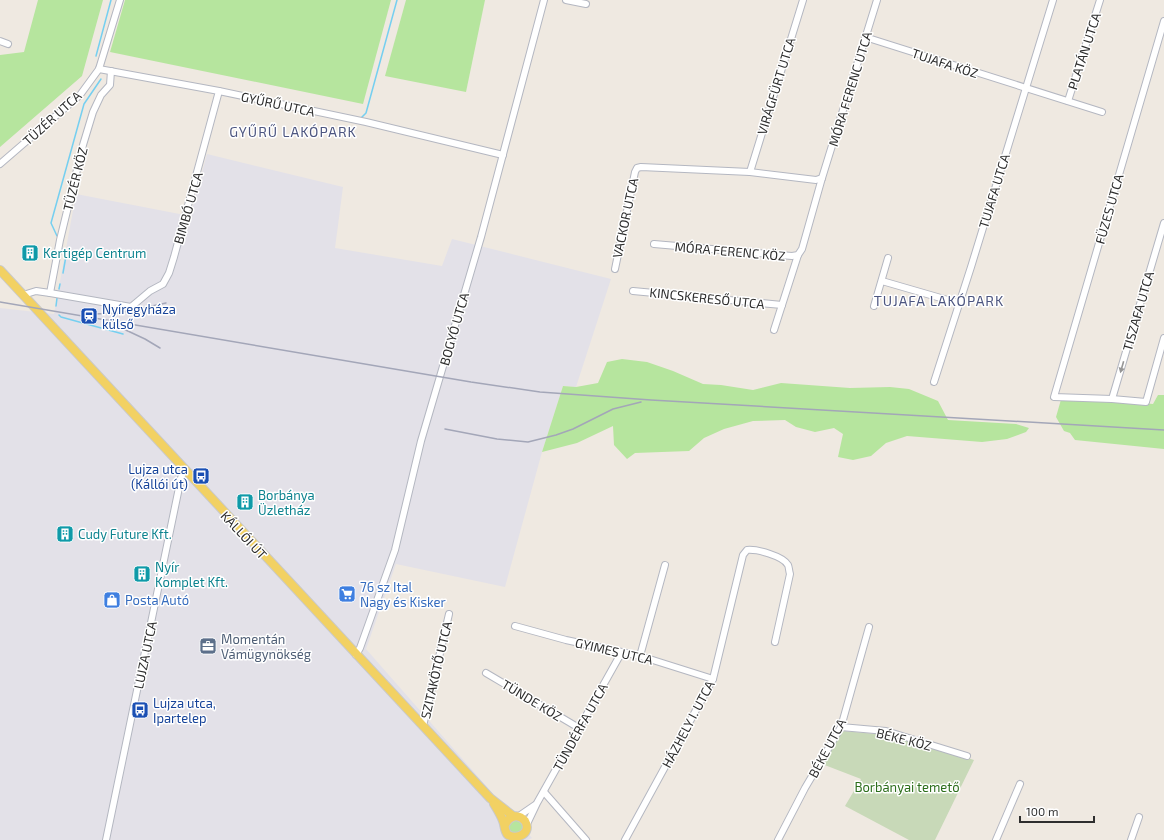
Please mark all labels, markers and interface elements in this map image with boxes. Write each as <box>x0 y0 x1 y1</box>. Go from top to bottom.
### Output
street label: PLATÁN UTCA <box>1063 10 1104 92</box>
street label: MÓRA FERENC UTCA <box>824 29 875 148</box>
street label: VIRÁGFÜRT UTCA <box>753 35 798 137</box>
street label: TUJAFA KÖZ <box>910 45 980 81</box>
street label: TÜZÉR UTCA <box>19 87 85 148</box>
street label: GYŰRŰ UTCA <box>240 87 317 120</box>
district label: GYŰRŰ LAKÓPARK <box>229 123 357 140</box>
street label: TÜZÉR KÖZ <box>58 145 91 213</box>
street label: TUJAFA UTCA <box>975 152 1013 230</box>
street label: BIMBÓ UTCA <box>169 170 206 246</box>
street label: FÜZES UTCA <box>1091 172 1127 246</box>
street label: VACKOR UTCA <box>609 177 641 259</box>
street label: MÓRA FERENC KÖZ <box>674 237 786 264</box>
building icon: Kertigép Centrum <box>20 243 40 263</box>
place label: Kertigép Centrum <box>43 245 146 261</box>
street label: TISZAFA UTCA <box>1119 269 1157 353</box>
street label: KINCSKERESŐ UTCA <box>649 283 765 312</box>
street label: BOGYÓ UTCA <box>435 290 472 367</box>
district label: TUJAFA LAKÓPARK <box>874 292 1004 309</box>
place label: Nyíregyháza külső <box>102 301 176 332</box>
station icon: Nyíregyháza külső <box>79 306 99 326</box>
one-way arrow <box>1119 362 1125 374</box>
place label: Lujza utca (Kállói út) <box>128 461 188 492</box>
bus stop icon: Lujza utca (Kállói út) <box>191 466 211 486</box>
place label: Borbánya Üzletház <box>258 487 315 518</box>
building icon: Borbánya Üzletház <box>235 492 255 512</box>
street label: KÁLLÓI ÚT <box>218 507 271 563</box>
building icon: Cudy Future Kft. <box>55 524 75 544</box>
place label: Cudy Future Kft. <box>78 526 172 542</box>
place label: Nyír Komplet Kft. <box>155 559 228 590</box>
building icon: Nyír Komplet Kft. <box>132 564 152 584</box>
place label: 76 sz Ital Nagy és Kisker <box>360 579 446 610</box>
supermarket icon: 76 sz Ital Nagy és Kisker <box>337 584 357 604</box>
shop icon: Posta Autó <box>102 590 122 610</box>
place label: Posta Autó <box>125 592 189 608</box>
street label: LUJZA UTCA <box>130 620 160 690</box>
street label: SZITAKÖTŐ UTCA <box>416 620 455 720</box>
place label: Momentán Vámügynökség <box>221 631 311 662</box>
street label: GYIMES UTCA <box>574 634 654 668</box>
office icon: Momentán Vámügynökség <box>198 636 218 656</box>
street label: TÜNDE KÖZ <box>499 676 565 724</box>
street label: HÁZHELY I. UTCA <box>657 677 718 770</box>
street label: TÜNDÉRFA UTCA <box>548 680 611 774</box>
place label: Lujza utca, Ipartelep <box>153 695 216 726</box>
bus stop icon: Lujza utca, Ipartelep <box>130 700 150 720</box>
street label: BÉKE UTCA <box>804 715 849 780</box>
street label: BÉKE KÖZ <box>875 723 934 754</box>
park label: Borbányai temető <box>854 779 960 795</box>
scale bar <box>1020 798 1094 824</box>
text: 100 m <box>1026 804 1058 818</box>

